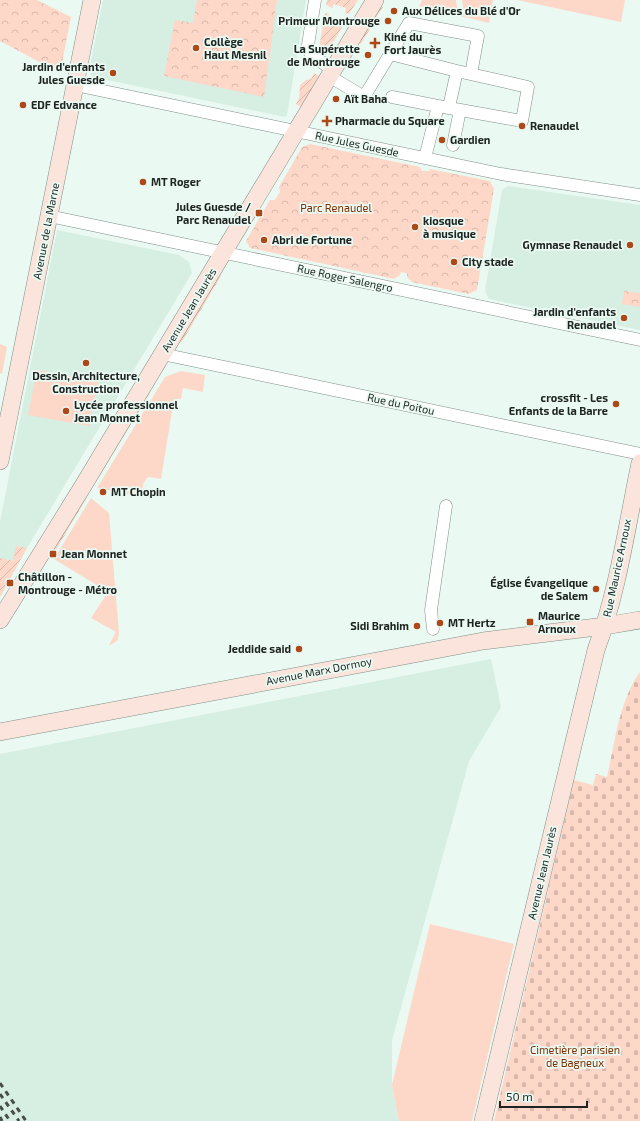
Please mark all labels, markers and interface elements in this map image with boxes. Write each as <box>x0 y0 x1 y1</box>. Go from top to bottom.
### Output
place label: Aux Délices du Blé d'Or <box>402 4 521 17</box>
marker: Aux Délices du Blé d'Or <box>389 6 399 16</box>
place label: Primeur Montrouge <box>278 14 380 27</box>
marker: Primeur Montrouge <box>383 16 393 26</box>
place label: Kiné du Fort Jaurès <box>384 30 442 56</box>
place label: Collège Haut Mesnil <box>204 35 267 61</box>
marker: Kiné du Fort Jaurès <box>369 37 381 49</box>
place label: La Supérette de Montrouge <box>287 42 360 68</box>
marker: Collège Haut Mesnil <box>191 43 201 53</box>
marker: La Supérette de Montrouge <box>363 50 373 60</box>
place label: Jardin d'enfants Jules Guesde <box>22 60 105 86</box>
marker: Jardin d'enfants Jules Guesde <box>108 68 118 78</box>
place label: Aït Baha <box>344 92 387 105</box>
marker: Aït Baha <box>331 94 341 104</box>
place label: EDF Edvance <box>31 98 97 111</box>
marker: EDF Edvance <box>18 100 28 110</box>
place label: Pharmacie du Square <box>335 114 445 127</box>
marker: Pharmacie du Square <box>322 116 332 126</box>
place label: Renaudel <box>530 119 579 132</box>
marker: Renaudel <box>517 121 527 131</box>
street label: Rue Jules Guesde <box>314 128 400 159</box>
place label: Gardien <box>450 133 490 146</box>
marker: Gardien <box>437 135 447 145</box>
place label: MT Roger <box>151 175 201 188</box>
marker: MT Roger <box>138 177 148 187</box>
street label: Avenue de la Marne <box>30 181 61 280</box>
place label: Jules Guesde / Parc Renaudel <box>175 200 251 226</box>
park label: Parc Renaudel <box>300 201 372 214</box>
marker: Jules Guesde / Parc Renaudel <box>254 208 264 218</box>
place label: kiosque à musique <box>423 214 476 240</box>
marker: kiosque à musique <box>410 222 420 232</box>
place label: Abri de Fortune <box>272 233 352 246</box>
marker: Abri de Fortune <box>259 235 269 245</box>
place label: Gymnase Renaudel <box>523 238 622 252</box>
marker: Gymnase Renaudel <box>625 240 635 250</box>
place label: City stade <box>462 255 514 269</box>
marker: City stade <box>449 257 459 267</box>
street label: Rue Roger Salengro <box>296 261 394 294</box>
street label: Avenue Jean Jaurès <box>158 265 219 354</box>
place label: Jardin d'enfants Renaudel <box>533 305 616 331</box>
marker: Jardin d'enfants Renaudel <box>619 313 629 323</box>
marker: Dessin, Architecture, Construction <box>81 358 91 368</box>
place label: Dessin, Architecture, Construction <box>32 369 140 395</box>
street label: Rue du Poitou <box>366 390 436 417</box>
place label: crossfit - Les Enfants de la Barre <box>509 391 608 417</box>
place label: Lycée professionnel Jean Monnet <box>74 398 179 424</box>
marker: crossfit - Les Enfants de la Barre <box>611 399 621 409</box>
marker: Lycée professionnel Jean Monnet <box>61 406 71 416</box>
place label: MT Chopin <box>111 485 166 498</box>
marker: MT Chopin <box>98 487 108 497</box>
street label: Rue Maurice Arnoux <box>600 518 633 618</box>
place label: Jean Monnet <box>61 547 128 560</box>
marker: Jean Monnet <box>48 549 58 559</box>
place label: Châtillon - Montrouge - Métro <box>18 570 118 596</box>
place label: Église Évangelique de Salem <box>490 575 588 602</box>
marker: Châtillon - Montrouge - Métro <box>5 578 15 588</box>
marker: Église Évangelique de Salem <box>591 584 601 594</box>
place label: Maurice Arnoux <box>538 609 580 635</box>
place label: MT Hertz <box>448 616 496 629</box>
marker: Maurice Arnoux <box>525 617 535 627</box>
marker: MT Hertz <box>435 618 445 628</box>
place label: Sidi Brahim <box>350 619 409 632</box>
marker: Sidi Brahim <box>412 621 422 631</box>
place label: Jeddide said <box>228 642 291 655</box>
marker: Jeddide said <box>294 644 304 654</box>
street label: Avenue Marx Dormoy <box>265 654 373 687</box>
street label: Avenue Jean Jaurès <box>524 825 559 921</box>
park label: Cimetière parisien de Bagneux <box>530 1043 620 1069</box>
scale bar <box>500 1083 587 1109</box>
text: 50 m <box>506 1089 533 1103</box>

